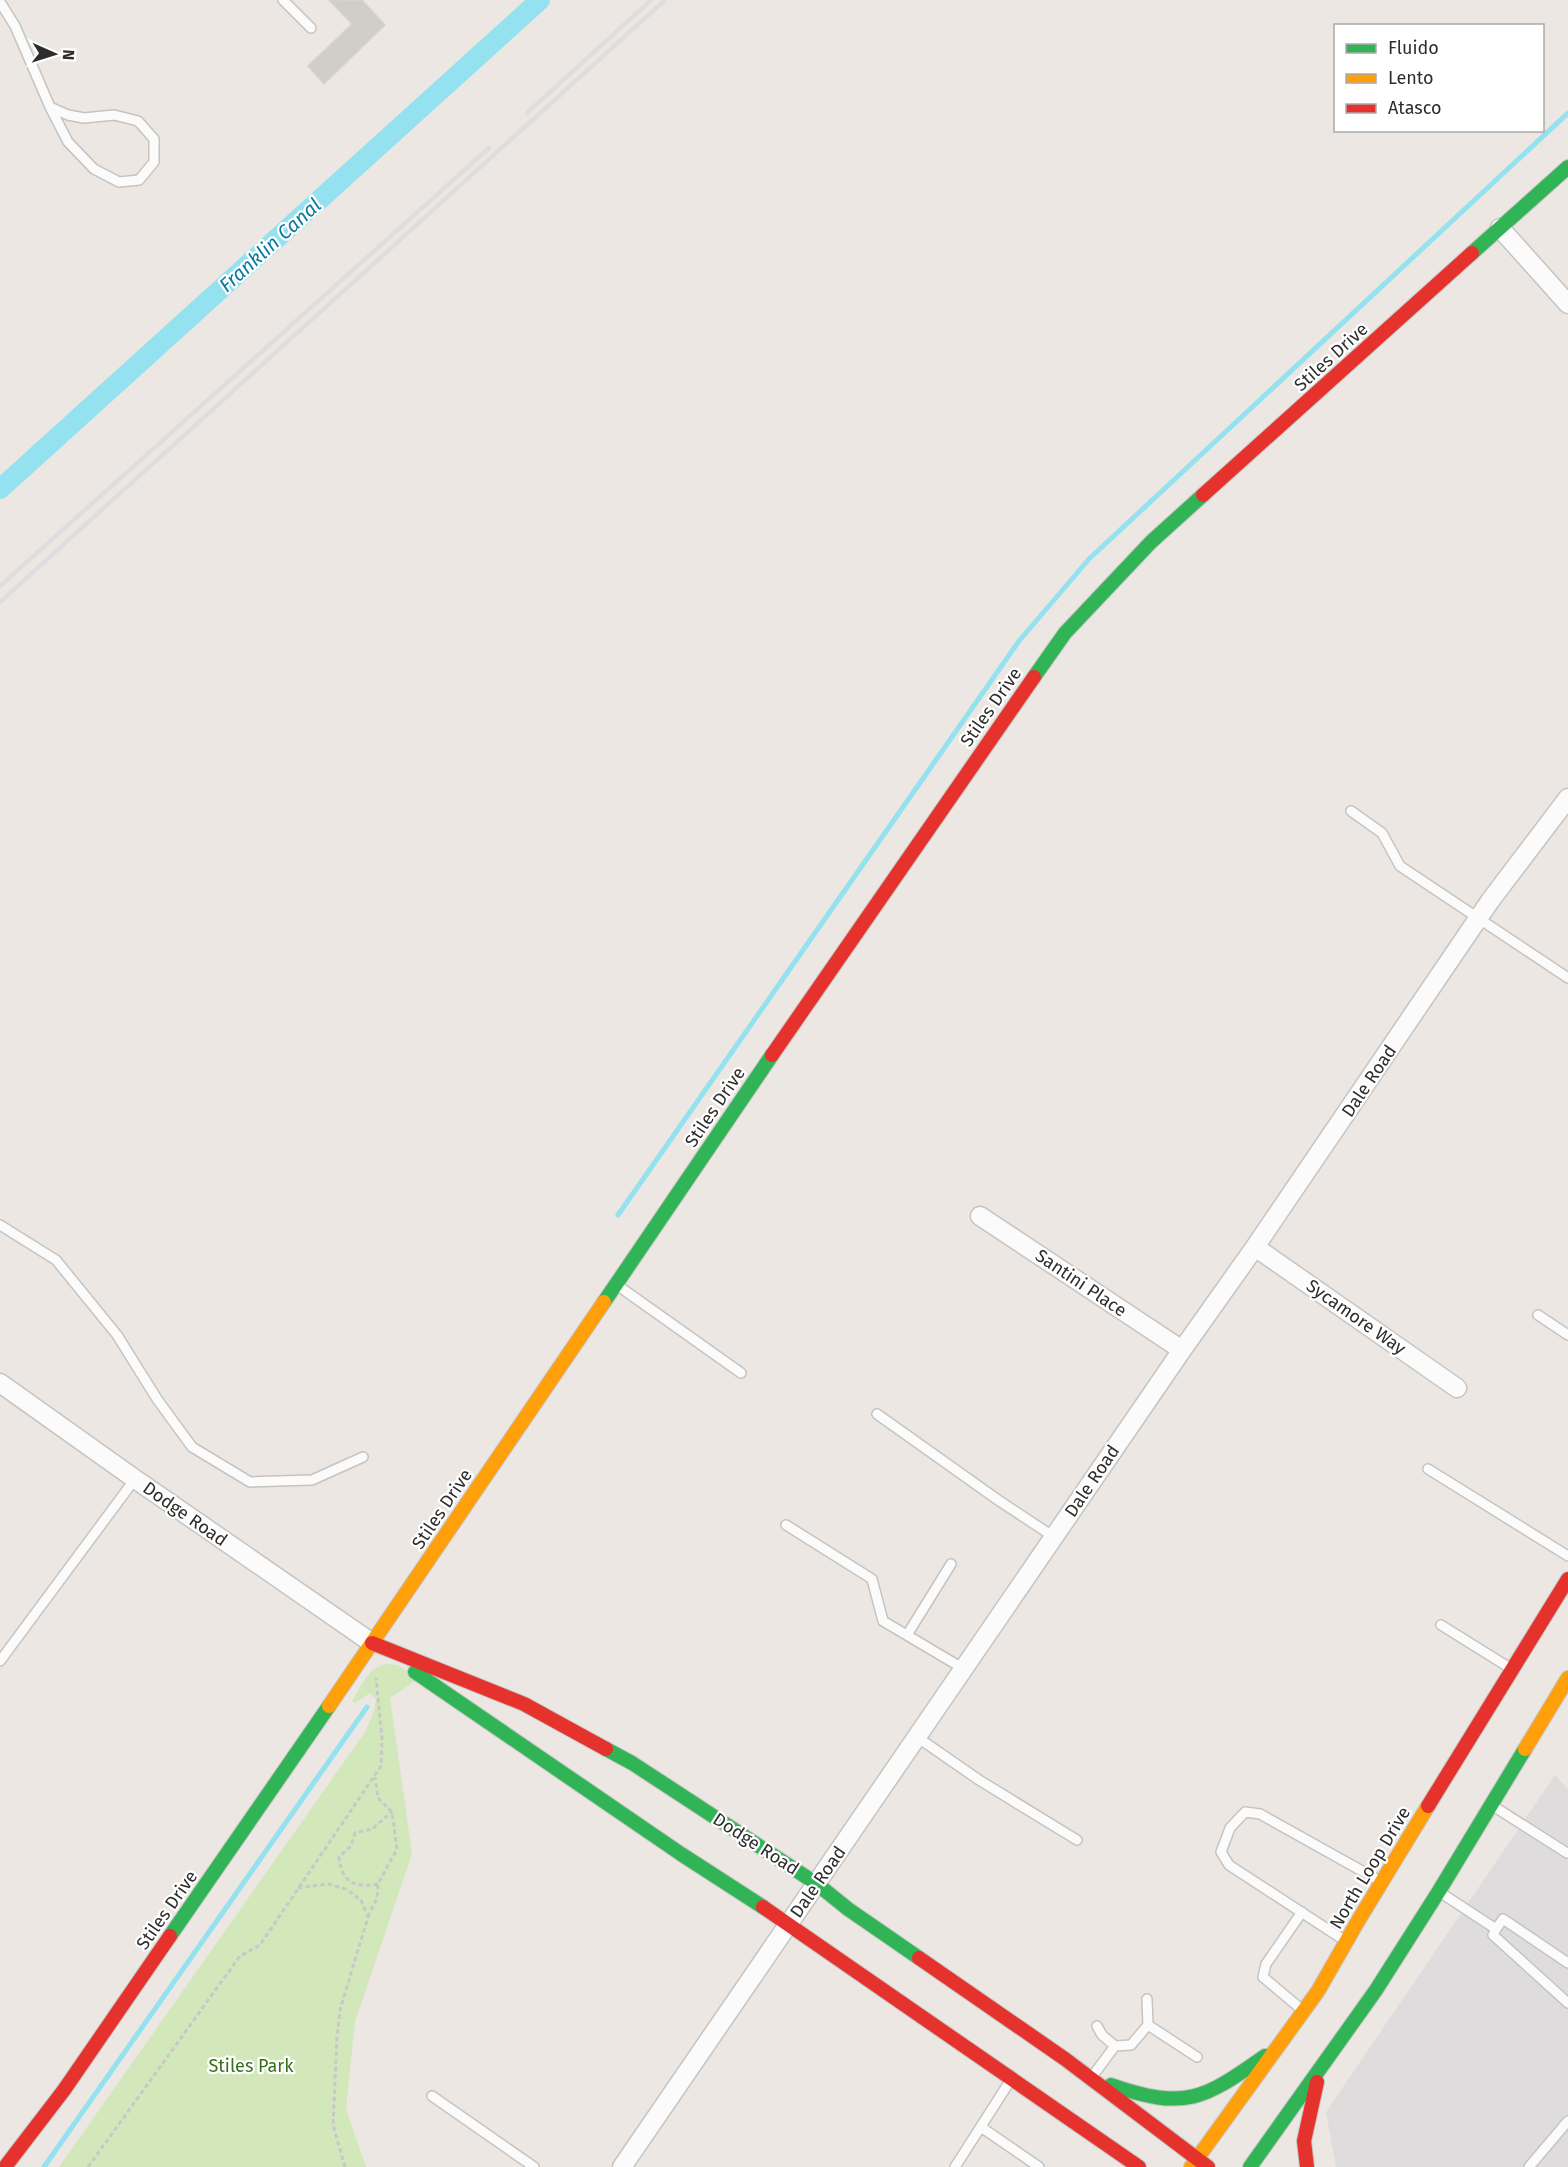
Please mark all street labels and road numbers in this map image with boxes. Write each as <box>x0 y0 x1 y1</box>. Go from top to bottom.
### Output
street label: Stiles Drive <box>1290 318 1372 396</box>
street label: Stiles Drive <box>956 663 1026 751</box>
street label: Dale Road <box>1337 1041 1401 1121</box>
street label: Stiles Drive <box>680 1063 750 1151</box>
street label: Santini Place <box>1031 1244 1131 1322</box>
street label: Sycamore Way <box>1302 1275 1410 1359</box>
street label: Dale Road <box>1060 1441 1124 1521</box>
street label: Stiles Drive <box>407 1465 477 1553</box>
street label: Dodge Road <box>139 1477 231 1551</box>
street label: North Loop Drive <box>1325 1803 1415 1933</box>
street label: Dodge Road <box>709 1808 803 1880</box>
street label: Dale Road <box>785 1842 851 1922</box>
street label: Stiles Drive <box>132 1866 202 1954</box>

